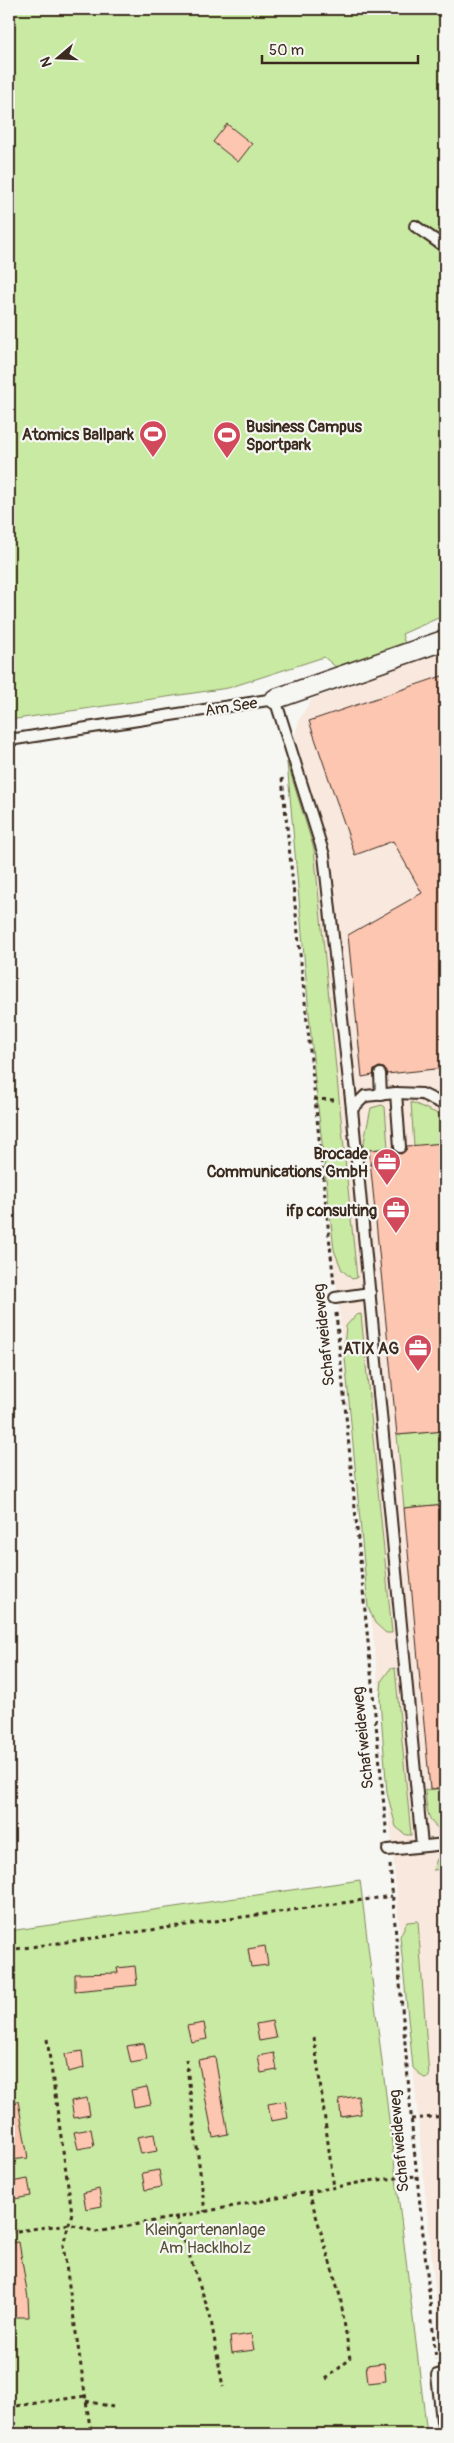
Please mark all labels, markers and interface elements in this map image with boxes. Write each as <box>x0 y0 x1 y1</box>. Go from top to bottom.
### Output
north arrow <box>32 32 82 82</box>
scale bar <box>262 32 418 64</box>
text: 50 m <box>269 41 304 60</box>
text: N <box>37 55 56 69</box>
place label: Business Campus Sportpark <box>246 417 363 455</box>
sports icon: Atomics Ballpark <box>138 419 168 458</box>
sports icon: Business Campus Sportpark <box>212 420 242 459</box>
place label: Atomics Ballpark <box>22 425 134 445</box>
street label: Am See <box>203 693 259 721</box>
place label: Brocade Communications GmbH <box>207 1144 369 1182</box>
office icon: Brocade Communications GmbH <box>372 1147 402 1186</box>
office icon: ifp consulting <box>381 1195 411 1234</box>
place label: ifp consulting <box>286 1201 377 1221</box>
street label: Schafweideweg <box>309 1283 339 1387</box>
office icon: ATIX AG <box>403 1333 433 1372</box>
place label: ATIX AG <box>343 1339 399 1359</box>
street label: Schafweideweg <box>348 1686 378 1790</box>
street label: Schafweideweg <box>385 2089 413 2193</box>
park label: Kleingartenanlage Am Hacklholz <box>145 2220 265 2258</box>

